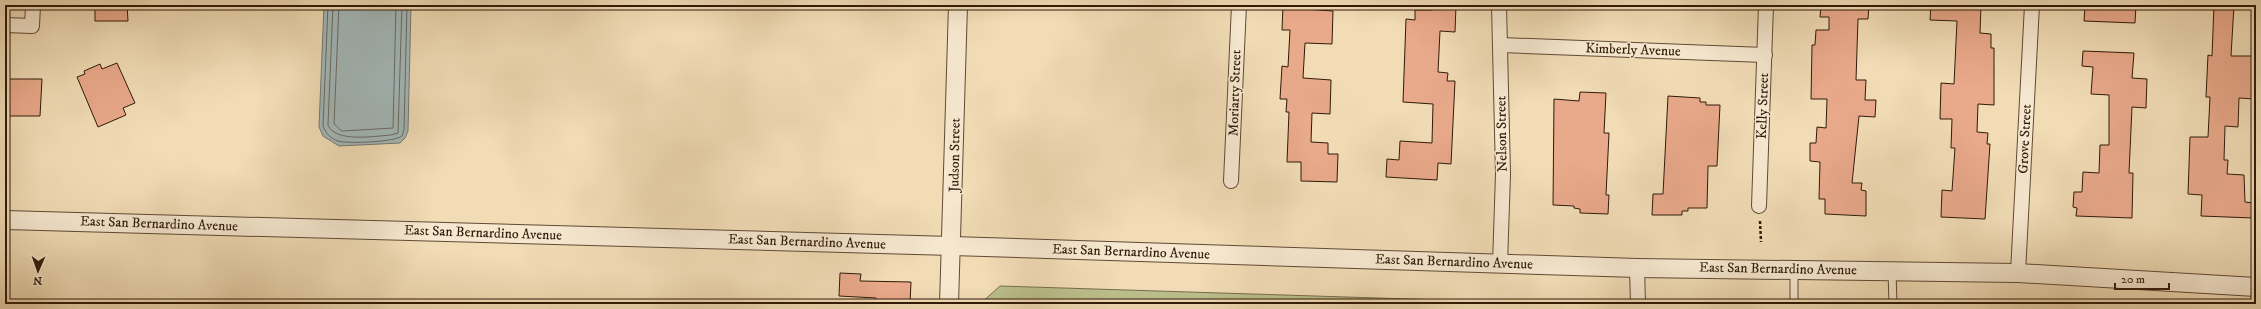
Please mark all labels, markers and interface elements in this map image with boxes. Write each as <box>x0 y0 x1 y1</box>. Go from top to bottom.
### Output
street label: Kimberly Avenue <box>1585 39 1681 61</box>
street label: Moriarty Street <box>1224 49 1246 137</box>
street label: Kelly Street <box>1753 72 1773 140</box>
street label: Nelson Street <box>1492 95 1512 172</box>
street label: Grove Street <box>2014 103 2036 174</box>
street label: Judson Street <box>945 117 965 194</box>
street label: East San Bernardino Avenue <box>80 212 238 236</box>
street label: East San Bernardino Avenue <box>404 221 562 245</box>
street label: East San Bernardino Avenue <box>728 230 886 254</box>
street label: East San Bernardino Avenue <box>1052 240 1210 264</box>
street label: East San Bernardino Avenue <box>1375 250 1533 274</box>
north arrow <box>18 251 58 291</box>
street label: East San Bernardino Avenue <box>1699 259 1857 279</box>
scale bar <box>2115 265 2169 291</box>
text: 20 m <box>2121 272 2145 287</box>
text: N <box>33 273 42 287</box>

